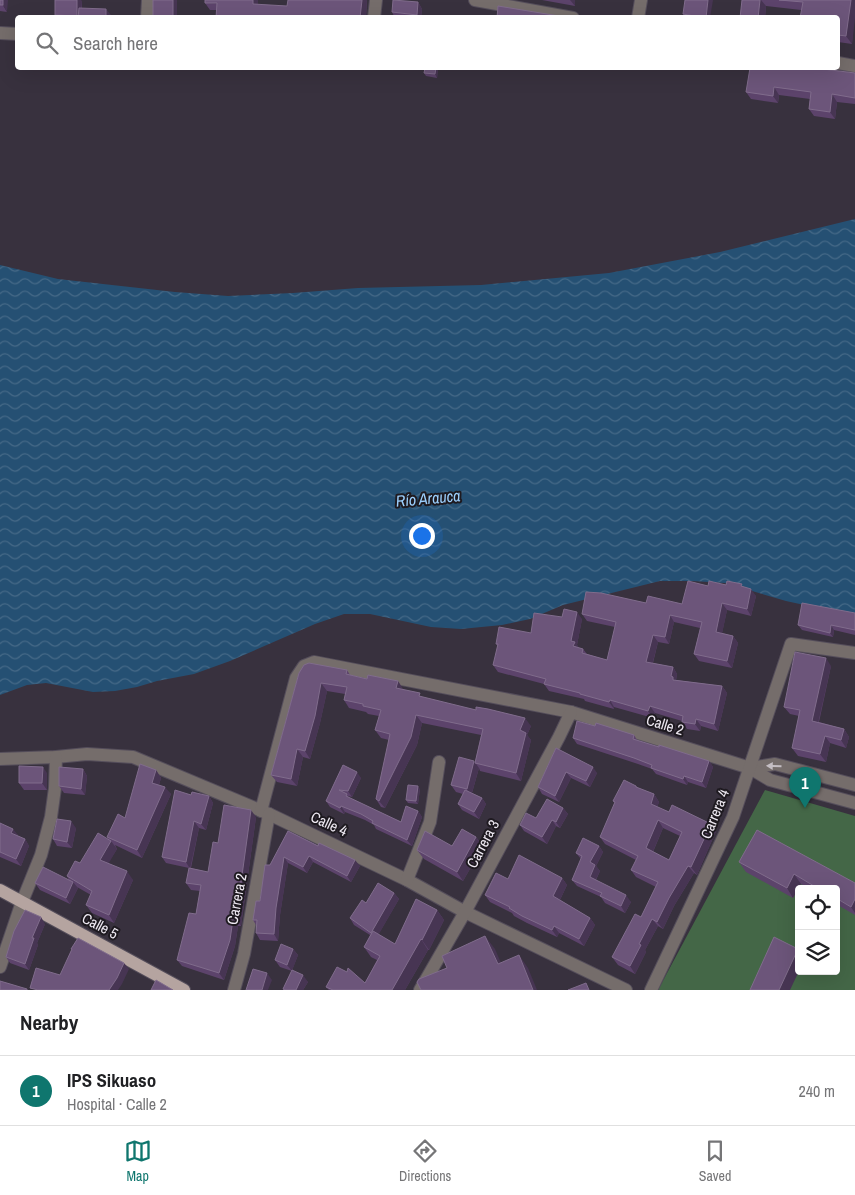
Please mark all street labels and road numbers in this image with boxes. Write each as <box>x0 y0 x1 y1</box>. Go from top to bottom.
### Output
street label: Calle 2 <box>644 709 687 740</box>
street label: Carrera 4 <box>695 786 734 842</box>
street label: Calle 4 <box>307 806 351 841</box>
street label: Carrera 3 <box>461 816 504 872</box>
street label: Carrera 2 <box>221 871 252 926</box>
street label: Calle 5 <box>78 907 122 944</box>

